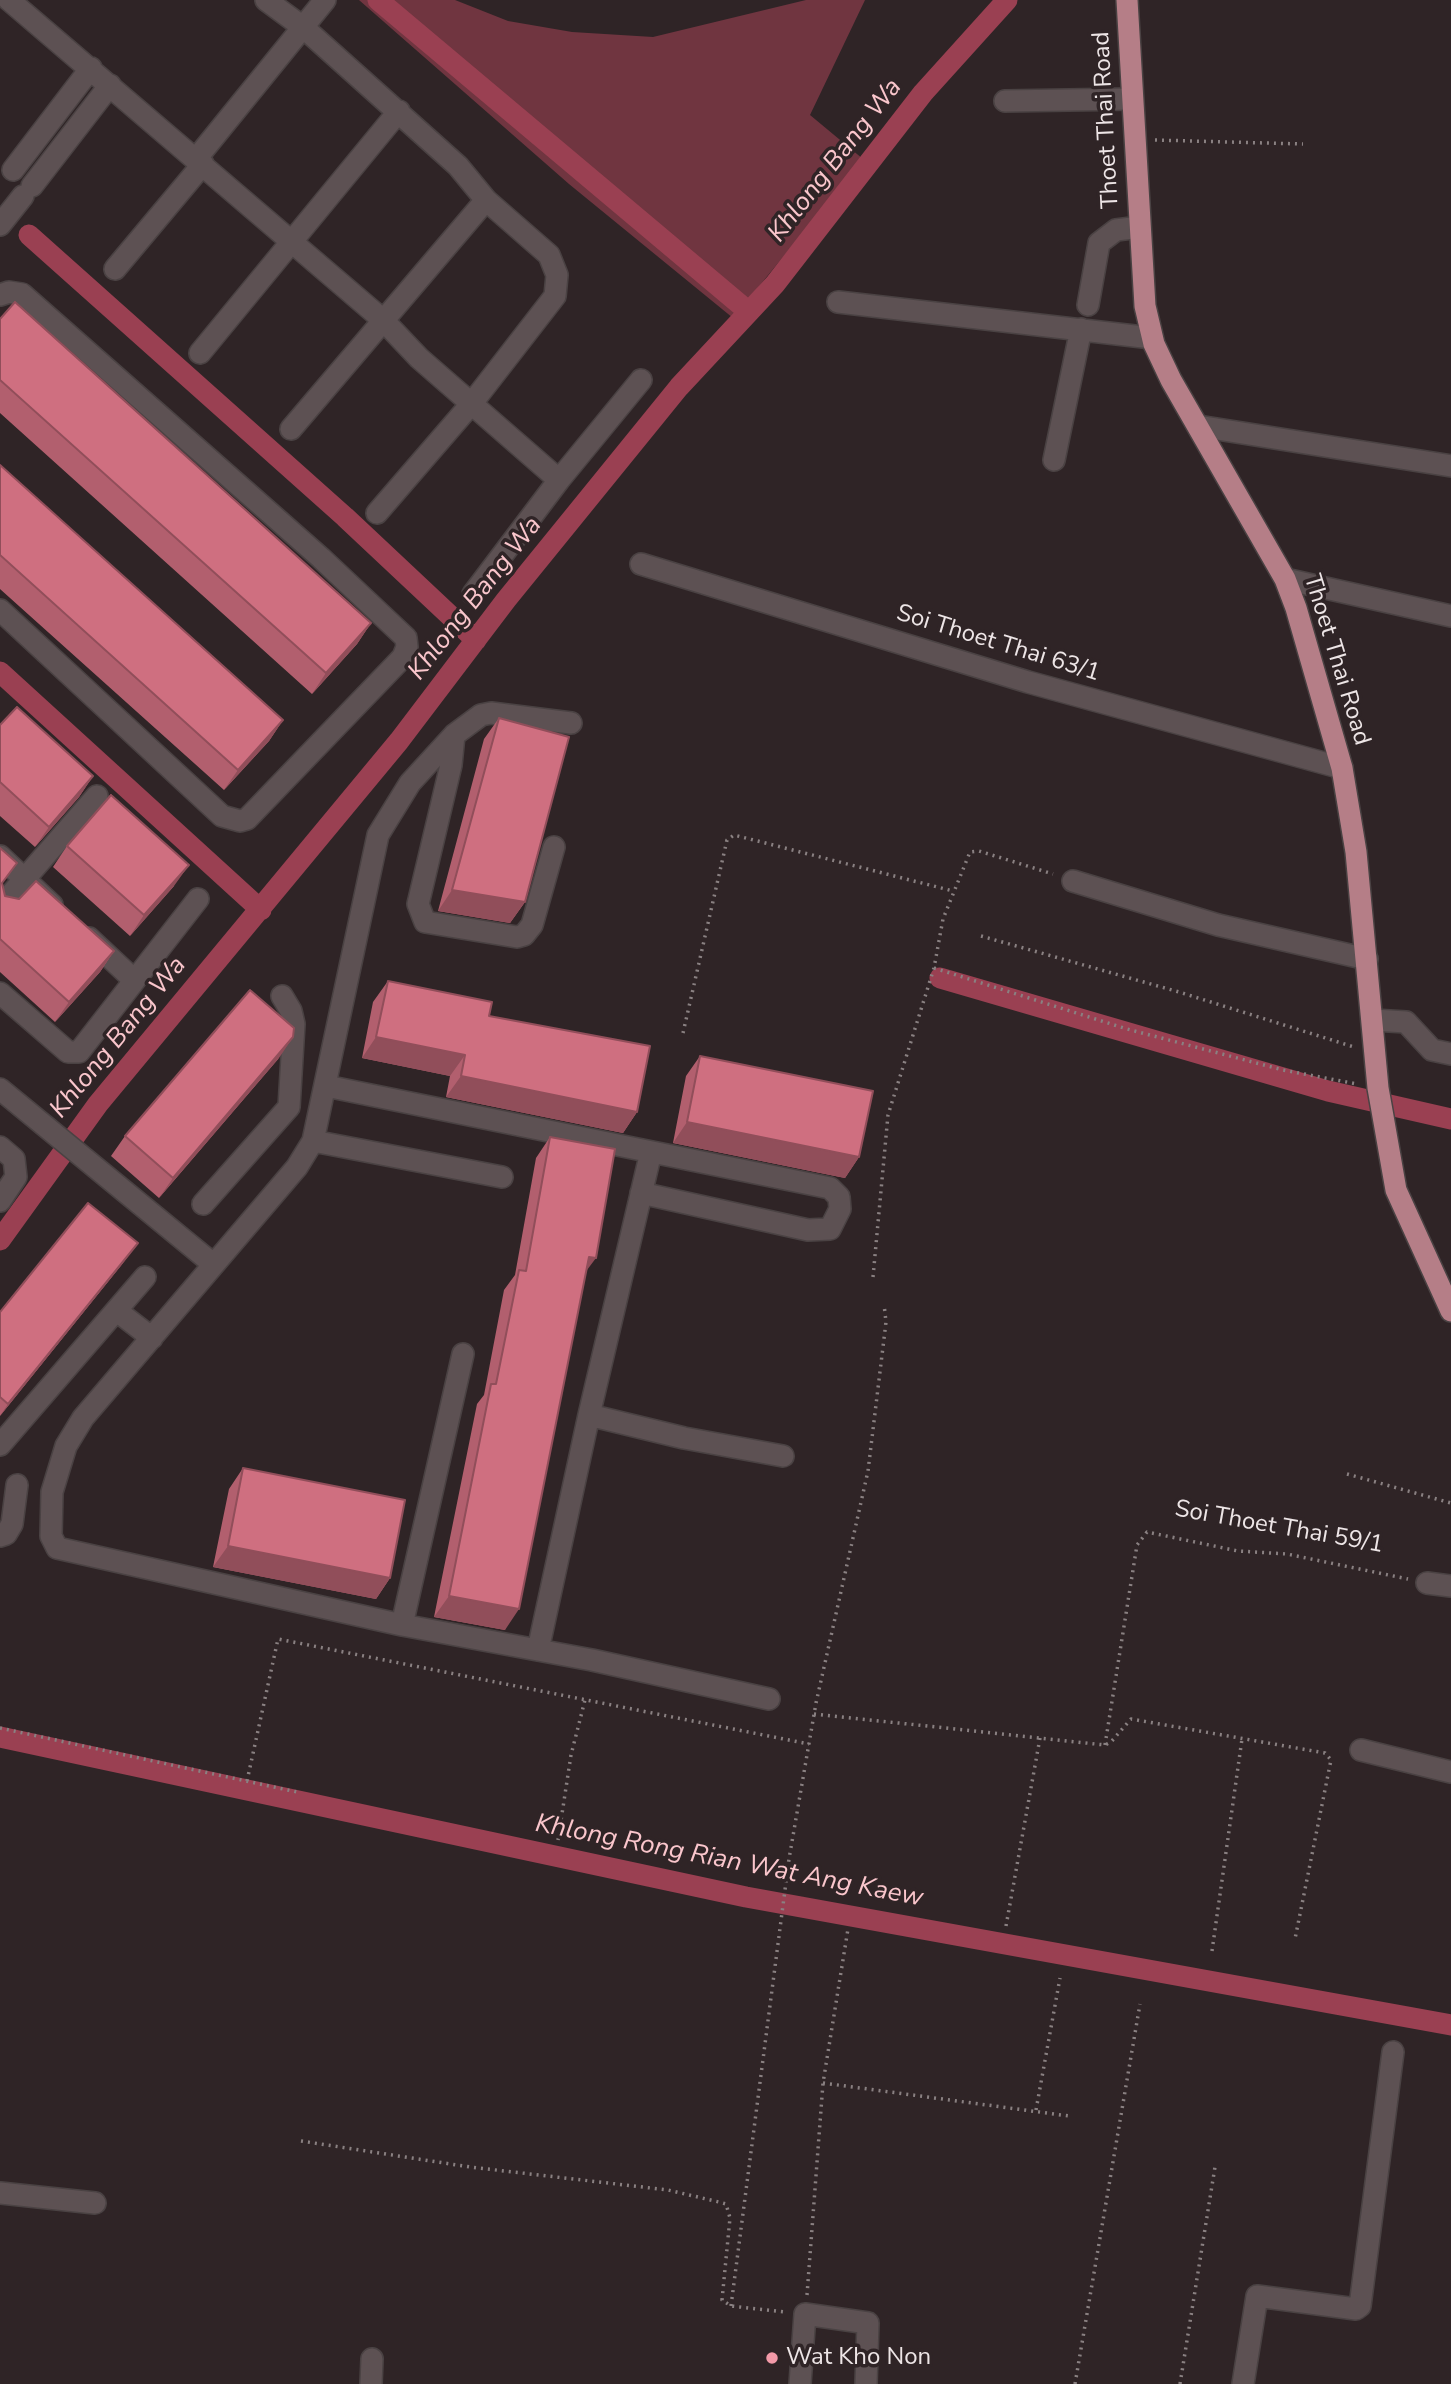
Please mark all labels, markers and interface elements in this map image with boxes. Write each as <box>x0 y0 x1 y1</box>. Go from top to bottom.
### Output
street label: Thoet Thai Road <box>1088 31 1126 209</box>
water label: Khlong Bang Wa <box>763 73 909 249</box>
water label: Khlong Bang Wa <box>403 511 549 687</box>
street label: Thoet Thai Road <box>1296 571 1376 749</box>
street label: Soi Thoet Thai 63/1 <box>893 599 1103 689</box>
water label: Khlong Bang Wa <box>44 951 194 1125</box>
street label: Soi Thoet Thai 59/1 <box>1173 1495 1385 1561</box>
water label: Khlong Rong Rian Wat Ang Kaew <box>532 1809 926 1915</box>
place label: Wat Kho Non <box>786 2344 931 2372</box>
marker: Wat Kho Non <box>764 2350 780 2366</box>

